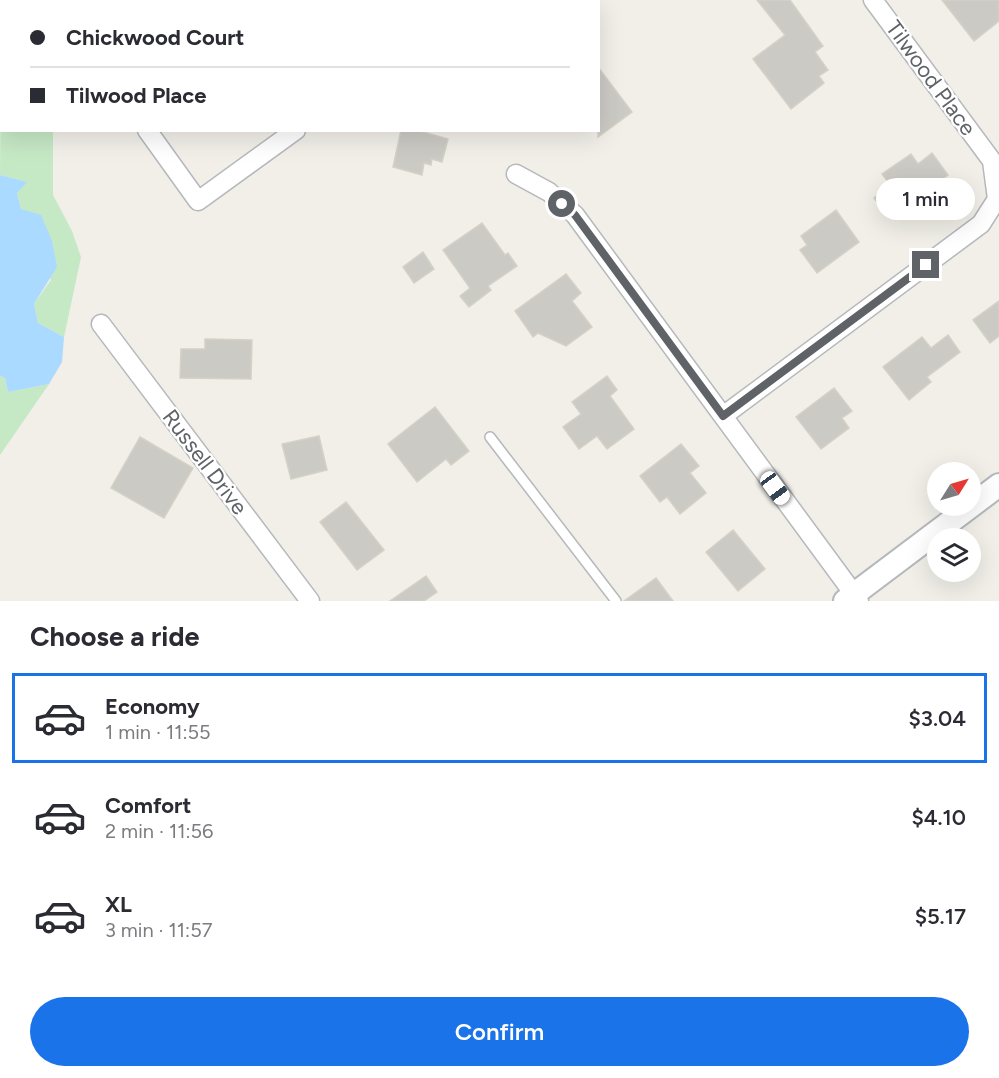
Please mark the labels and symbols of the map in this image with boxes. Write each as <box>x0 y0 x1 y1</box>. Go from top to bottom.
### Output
street label: Tilwood Place <box>880 15 982 141</box>
callout: 1 min <box>876 178 976 220</box>
route start <box>548 190 575 217</box>
route end <box>912 251 939 278</box>
street label: Russell Drive <box>157 404 253 520</box>
north arrow <box>927 462 981 516</box>
car <box>757 468 793 508</box>

